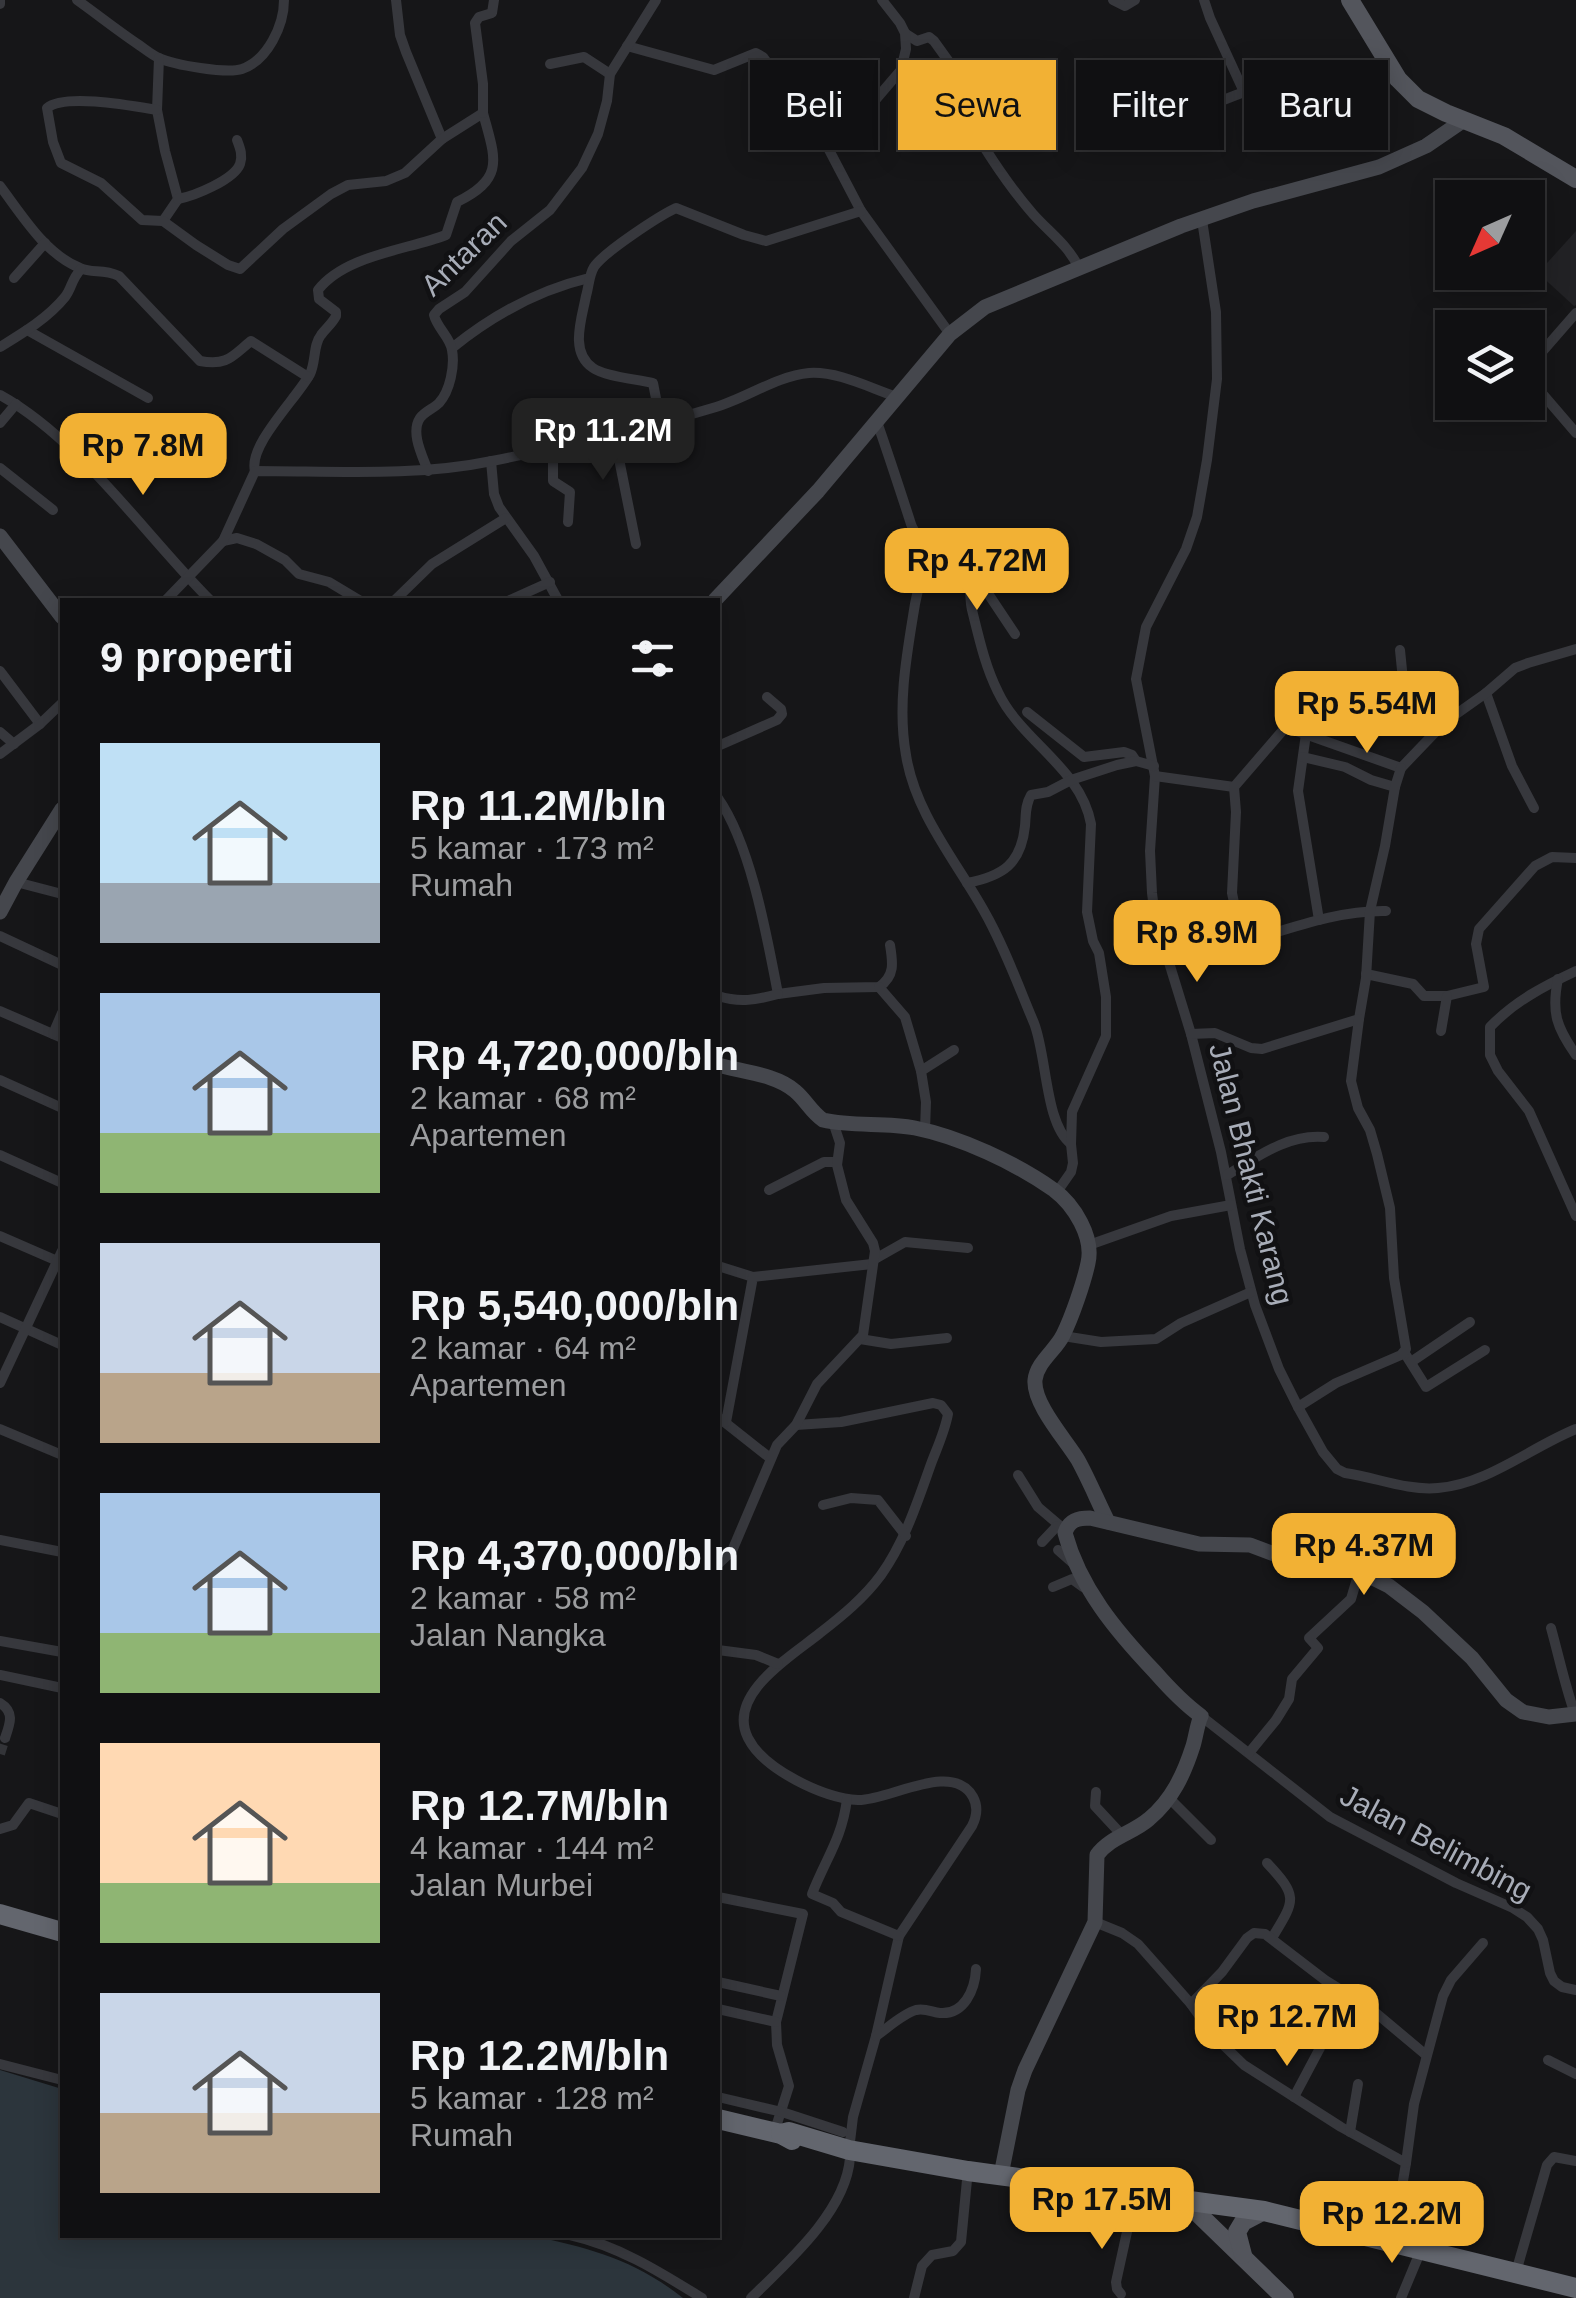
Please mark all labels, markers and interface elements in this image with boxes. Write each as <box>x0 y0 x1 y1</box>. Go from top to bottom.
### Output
chip: Beli <box>750 60 878 150</box>
chip: Sewa <box>898 60 1056 150</box>
chip: Filter <box>1076 60 1224 150</box>
chip: Baru <box>1244 60 1388 150</box>
north arrow <box>1435 180 1545 290</box>
map controls <box>1435 180 1545 420</box>
street label: Antaran <box>414 205 513 302</box>
button: layers <box>1435 310 1545 420</box>
pin: Rp 11.2M <box>500 398 706 483</box>
text: Rp 11.2M <box>534 412 672 448</box>
pin: Rp 7.8M <box>51 413 235 498</box>
text: Rp 7.8M <box>82 427 204 463</box>
pin: Rp 4.72M <box>874 528 1080 613</box>
text: Rp 4.72M <box>907 542 1047 578</box>
icon: filters <box>625 631 680 686</box>
text: 9 properti <box>100 634 294 681</box>
pin: Rp 5.54M <box>1264 671 1470 756</box>
text: Rp 5.54M <box>1297 685 1437 721</box>
text: Rp 11.2M/bln <box>410 782 667 829</box>
icon: home <box>180 783 300 903</box>
text: 5 kamar · 173 m² <box>410 830 654 866</box>
text: Rumah <box>410 867 513 903</box>
pin: Rp 8.9M <box>1105 900 1289 985</box>
text: Rp 8.9M <box>1136 914 1258 950</box>
text: Rp 4,720,000/bln <box>410 1032 739 1079</box>
icon: home <box>180 1033 300 1153</box>
street label: Jalan Bhakti Karang <box>1203 1040 1300 1308</box>
text: 2 kamar · 68 m² <box>410 1080 636 1116</box>
text: Apartemen <box>410 1117 567 1153</box>
text: Rp 5,540,000/bln <box>410 1282 739 1329</box>
icon: home <box>180 1283 300 1403</box>
text: 2 kamar · 64 m² <box>410 1330 636 1366</box>
text: Apartemen <box>410 1367 567 1403</box>
pin: Rp 4.37M <box>1261 1513 1467 1598</box>
text: Rp 4.37M <box>1294 1527 1434 1563</box>
text: Rp 4,370,000/bln <box>410 1532 739 1579</box>
icon: home <box>180 1533 300 1653</box>
text: 2 kamar · 58 m² <box>410 1580 636 1616</box>
text: Jalan Nangka <box>410 1617 606 1653</box>
street label: Jalan Belimbing <box>1335 1778 1537 1907</box>
text: Rp 12.7M/bln <box>410 1782 669 1829</box>
icon: home <box>180 1783 300 1903</box>
text: 4 kamar · 144 m² <box>410 1830 654 1866</box>
text: Jalan Murbei <box>410 1867 593 1903</box>
pin: Rp 12.7M <box>1184 1984 1390 2069</box>
text: Rp 12.7M <box>1217 1998 1357 2034</box>
text: Rp 12.2M/bln <box>410 2032 669 2079</box>
icon: home <box>180 2033 300 2153</box>
text: 5 kamar · 128 m² <box>410 2080 654 2116</box>
text: Rumah <box>410 2117 513 2153</box>
pin: Rp 17.5M <box>999 2167 1205 2252</box>
text: Rp 17.5M <box>1032 2181 1172 2217</box>
pin: Rp 12.2M <box>1289 2181 1495 2266</box>
text: Rp 12.2M <box>1322 2195 1462 2231</box>

